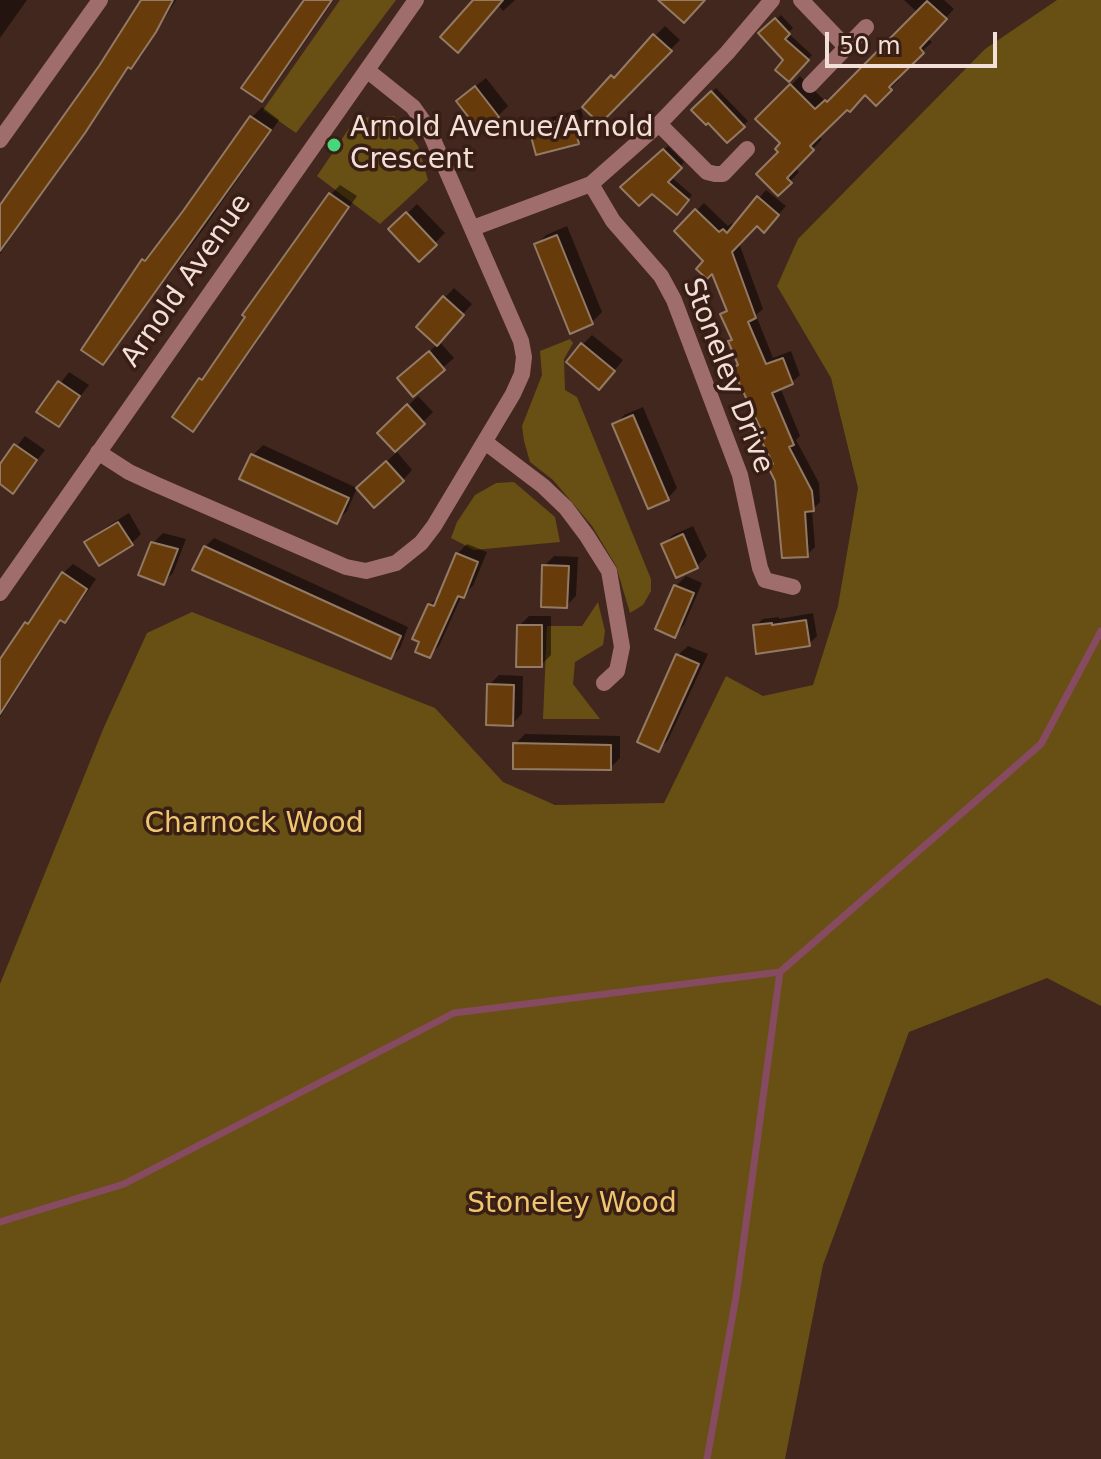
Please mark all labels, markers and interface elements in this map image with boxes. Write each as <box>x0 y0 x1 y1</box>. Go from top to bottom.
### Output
scale bar <box>829 16 1001 66</box>
text: 50 m <box>839 32 901 60</box>
place label: Arnold Avenue/Arnold Crescent <box>350 112 654 178</box>
marker: Arnold Avenue/Arnold Crescent <box>325 136 343 154</box>
street label: Arnold Avenue <box>115 188 259 374</box>
street label: Stoneley Drive <box>674 274 780 478</box>
park label: Charnock Wood <box>145 808 363 842</box>
park label: Stoneley Wood <box>467 1188 677 1222</box>

